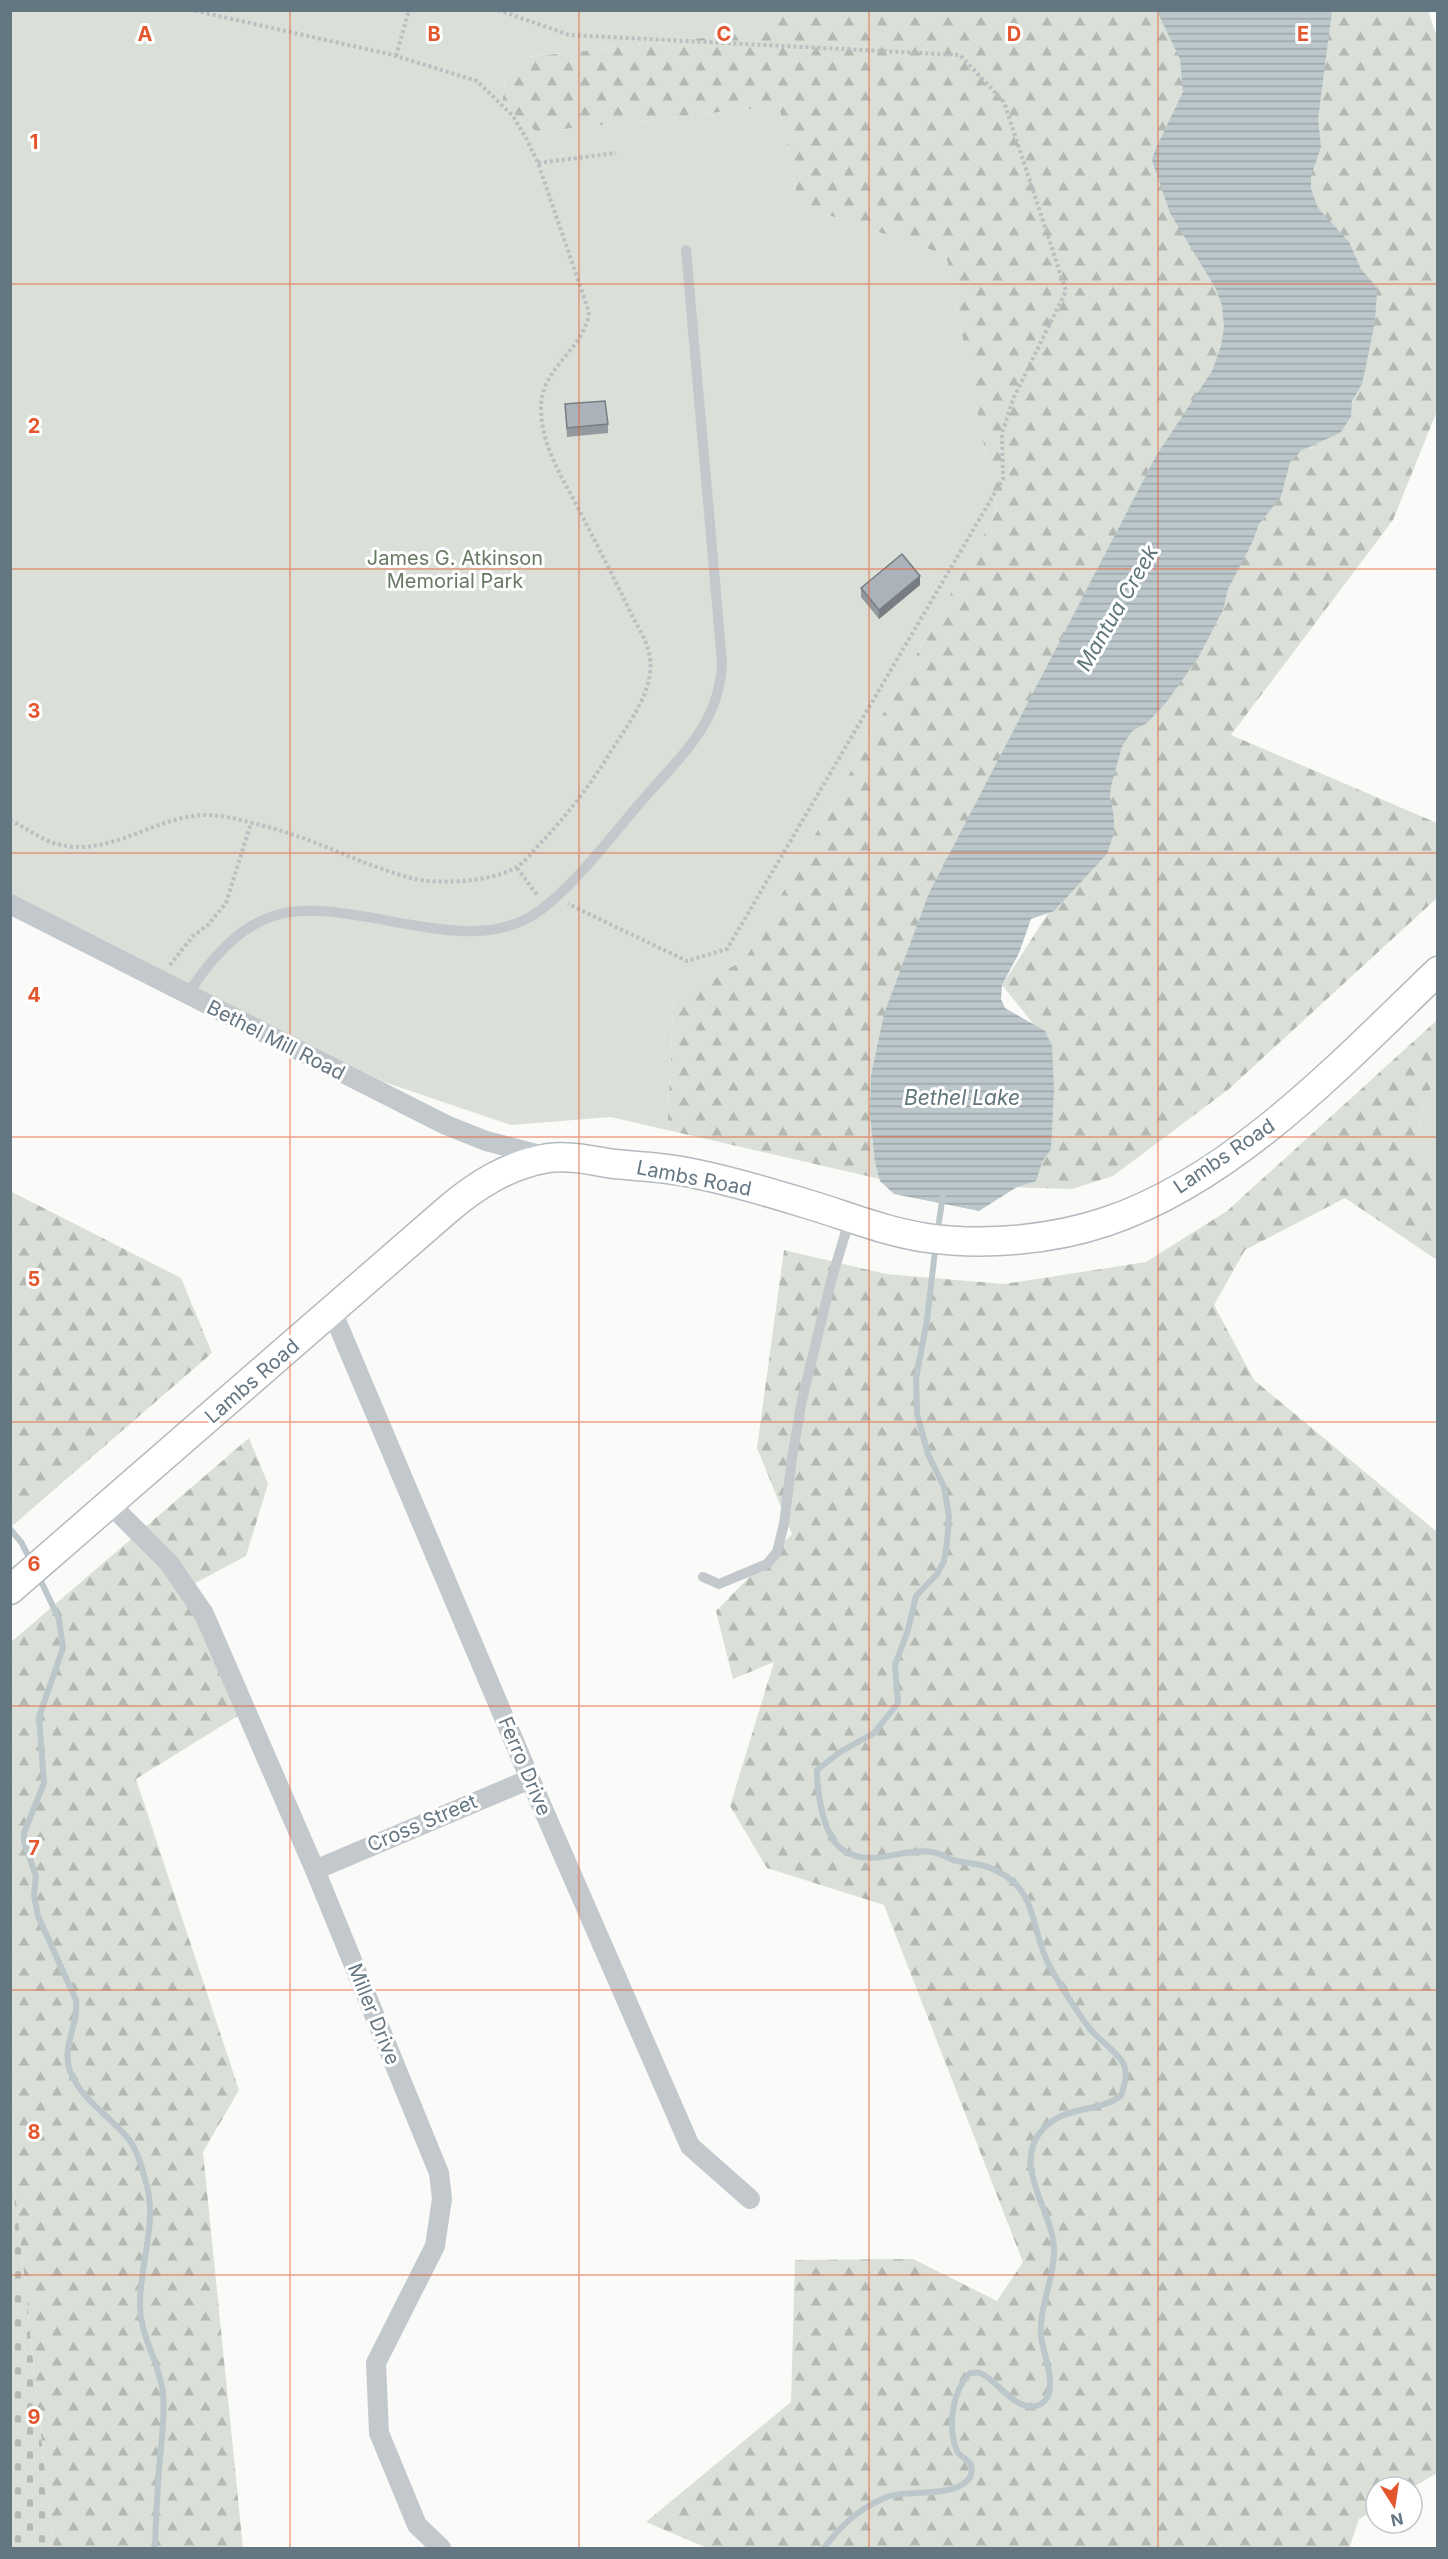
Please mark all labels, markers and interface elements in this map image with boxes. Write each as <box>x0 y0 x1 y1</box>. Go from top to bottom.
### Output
text: A <box>138 22 153 46</box>
text: B <box>427 22 441 46</box>
text: C <box>717 22 731 46</box>
text: D <box>1007 22 1021 46</box>
text: E <box>1297 22 1309 46</box>
text: 1 <box>30 130 38 154</box>
text: 2 <box>28 414 40 438</box>
water label: Mantua Creek <box>1071 540 1163 675</box>
park label: James G. Atkinson Memorial Park <box>367 546 543 593</box>
text: 3 <box>28 699 40 723</box>
text: 4 <box>27 983 41 1007</box>
street label: Bethel Mill Road <box>203 995 349 1085</box>
water label: Bethel Lake <box>904 1085 1020 1110</box>
street label: Lambs Road <box>1169 1113 1279 1199</box>
street label: Lambs Road <box>634 1155 754 1201</box>
text: 5 <box>28 1267 40 1291</box>
street label: Lambs Road <box>200 1334 304 1428</box>
text: 6 <box>28 1552 41 1576</box>
street label: Ferro Drive <box>493 1713 557 1819</box>
street label: Cross Street <box>363 1789 481 1857</box>
text: 7 <box>28 1836 40 1860</box>
street label: Miller Drive <box>343 1960 405 2068</box>
text: 8 <box>27 2120 41 2144</box>
text: 9 <box>28 2405 41 2429</box>
north arrow <box>1364 2475 1424 2535</box>
text: N <box>1389 2509 1405 2531</box>

